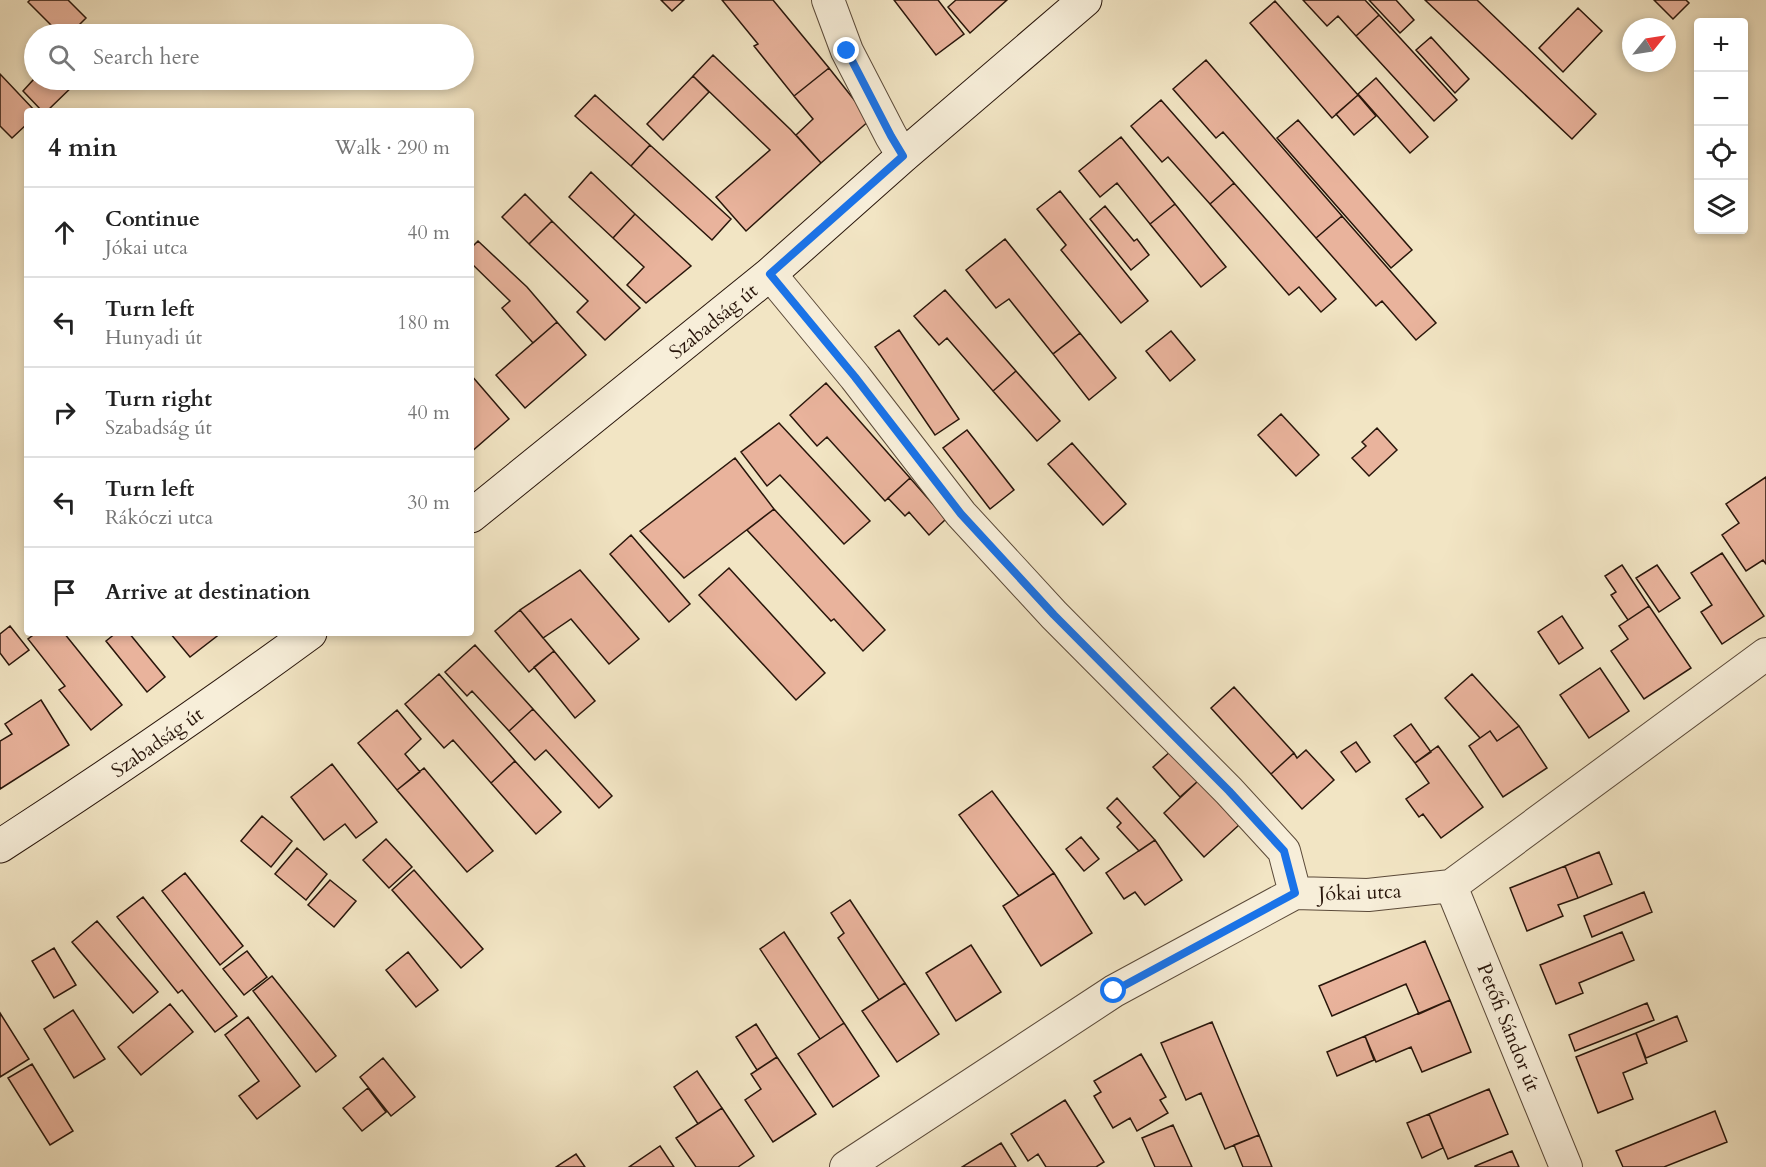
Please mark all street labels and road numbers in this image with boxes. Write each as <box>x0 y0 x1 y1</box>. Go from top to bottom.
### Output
street label: Szabadság út <box>663 277 764 365</box>
street label: Szabadság út <box>106 700 209 784</box>
street label: Jókai utca <box>1315 878 1402 908</box>
street label: Petőfi Sándor út <box>1471 959 1547 1096</box>

